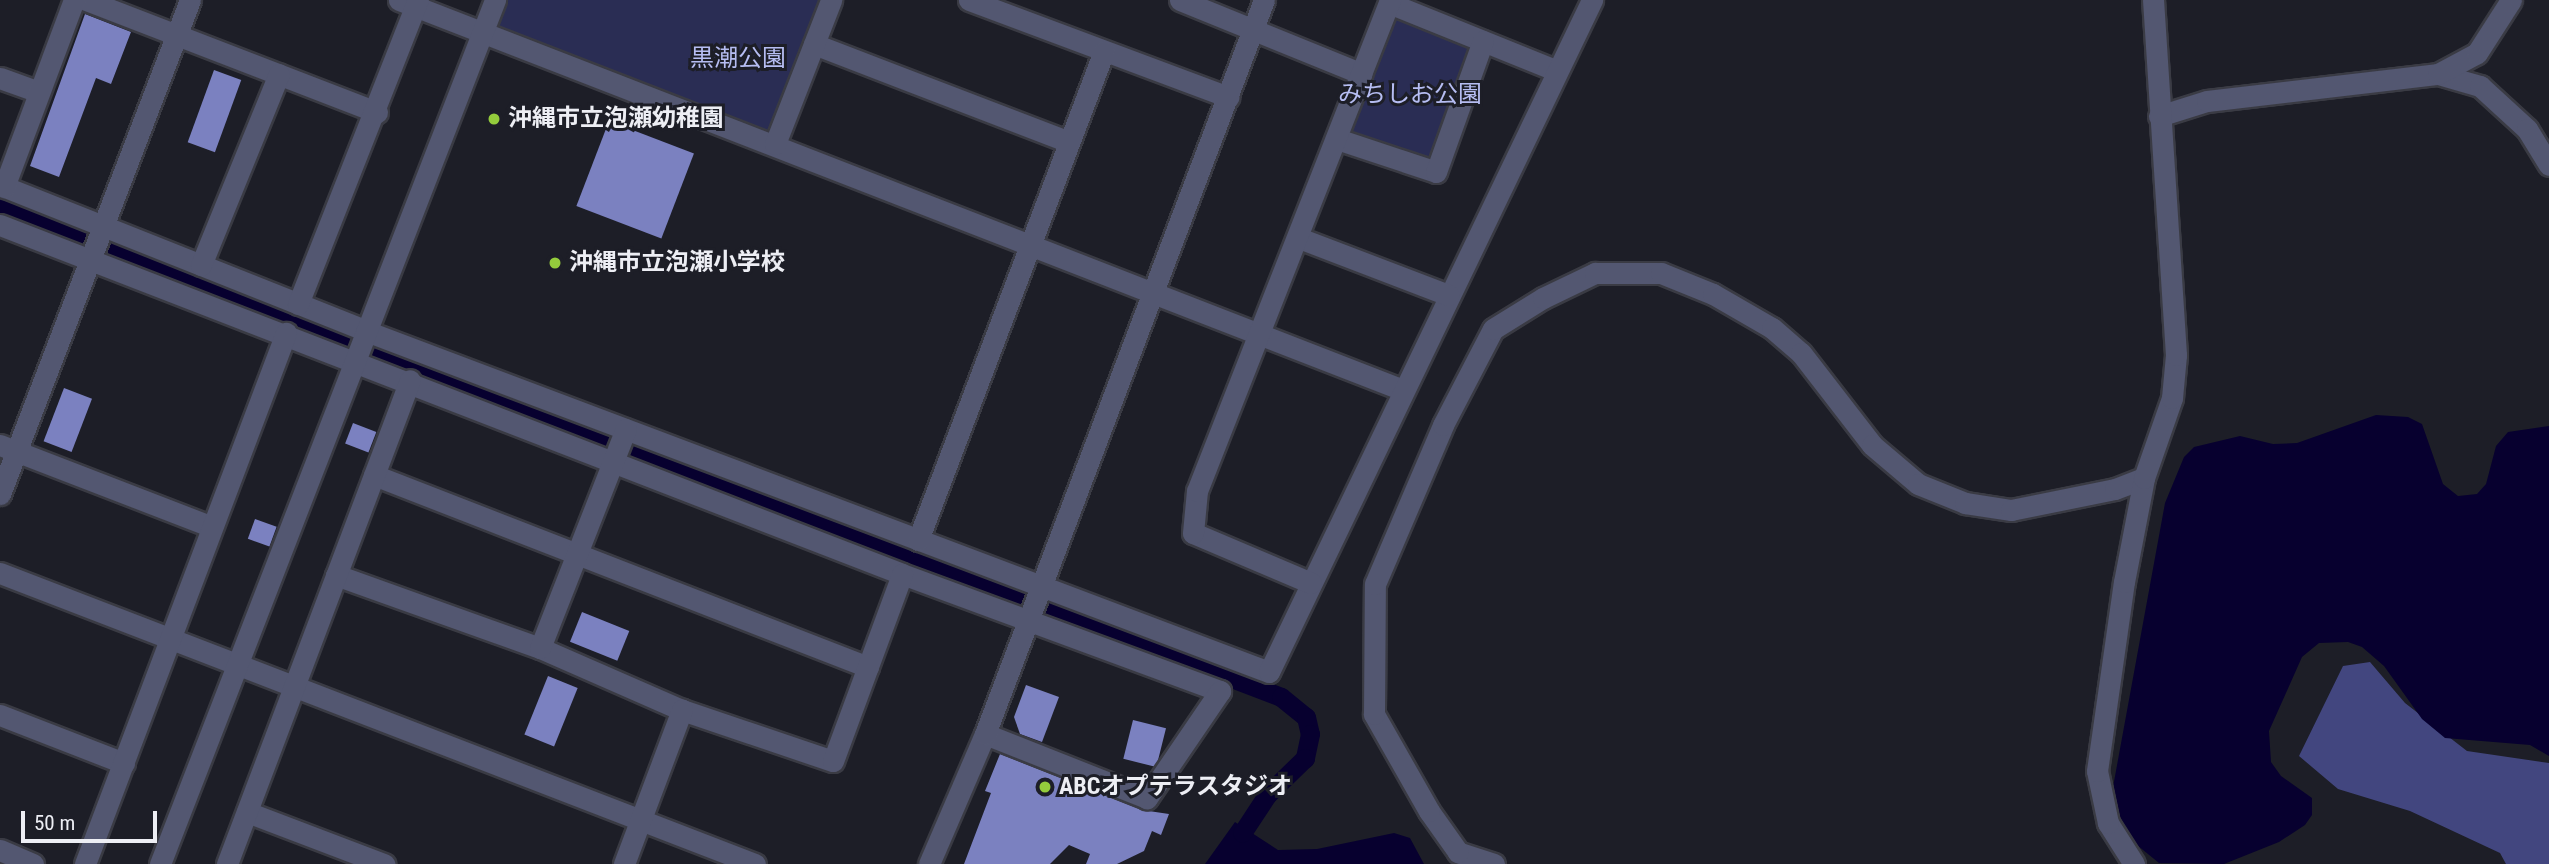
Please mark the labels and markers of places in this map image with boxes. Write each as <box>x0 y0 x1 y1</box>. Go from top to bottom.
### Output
place label: 沖縄市立泡瀬幼稚園 <box>508 105 724 133</box>
marker: 沖縄市立泡瀬幼稚園 <box>486 111 502 127</box>
place label: 沖縄市立泡瀬小学校 <box>569 249 785 277</box>
marker: 沖縄市立泡瀬小学校 <box>547 255 563 271</box>
place label: ABCオプテラスタジオ <box>1059 773 1292 801</box>
marker: ABCオプテラスタジオ <box>1037 779 1053 795</box>

